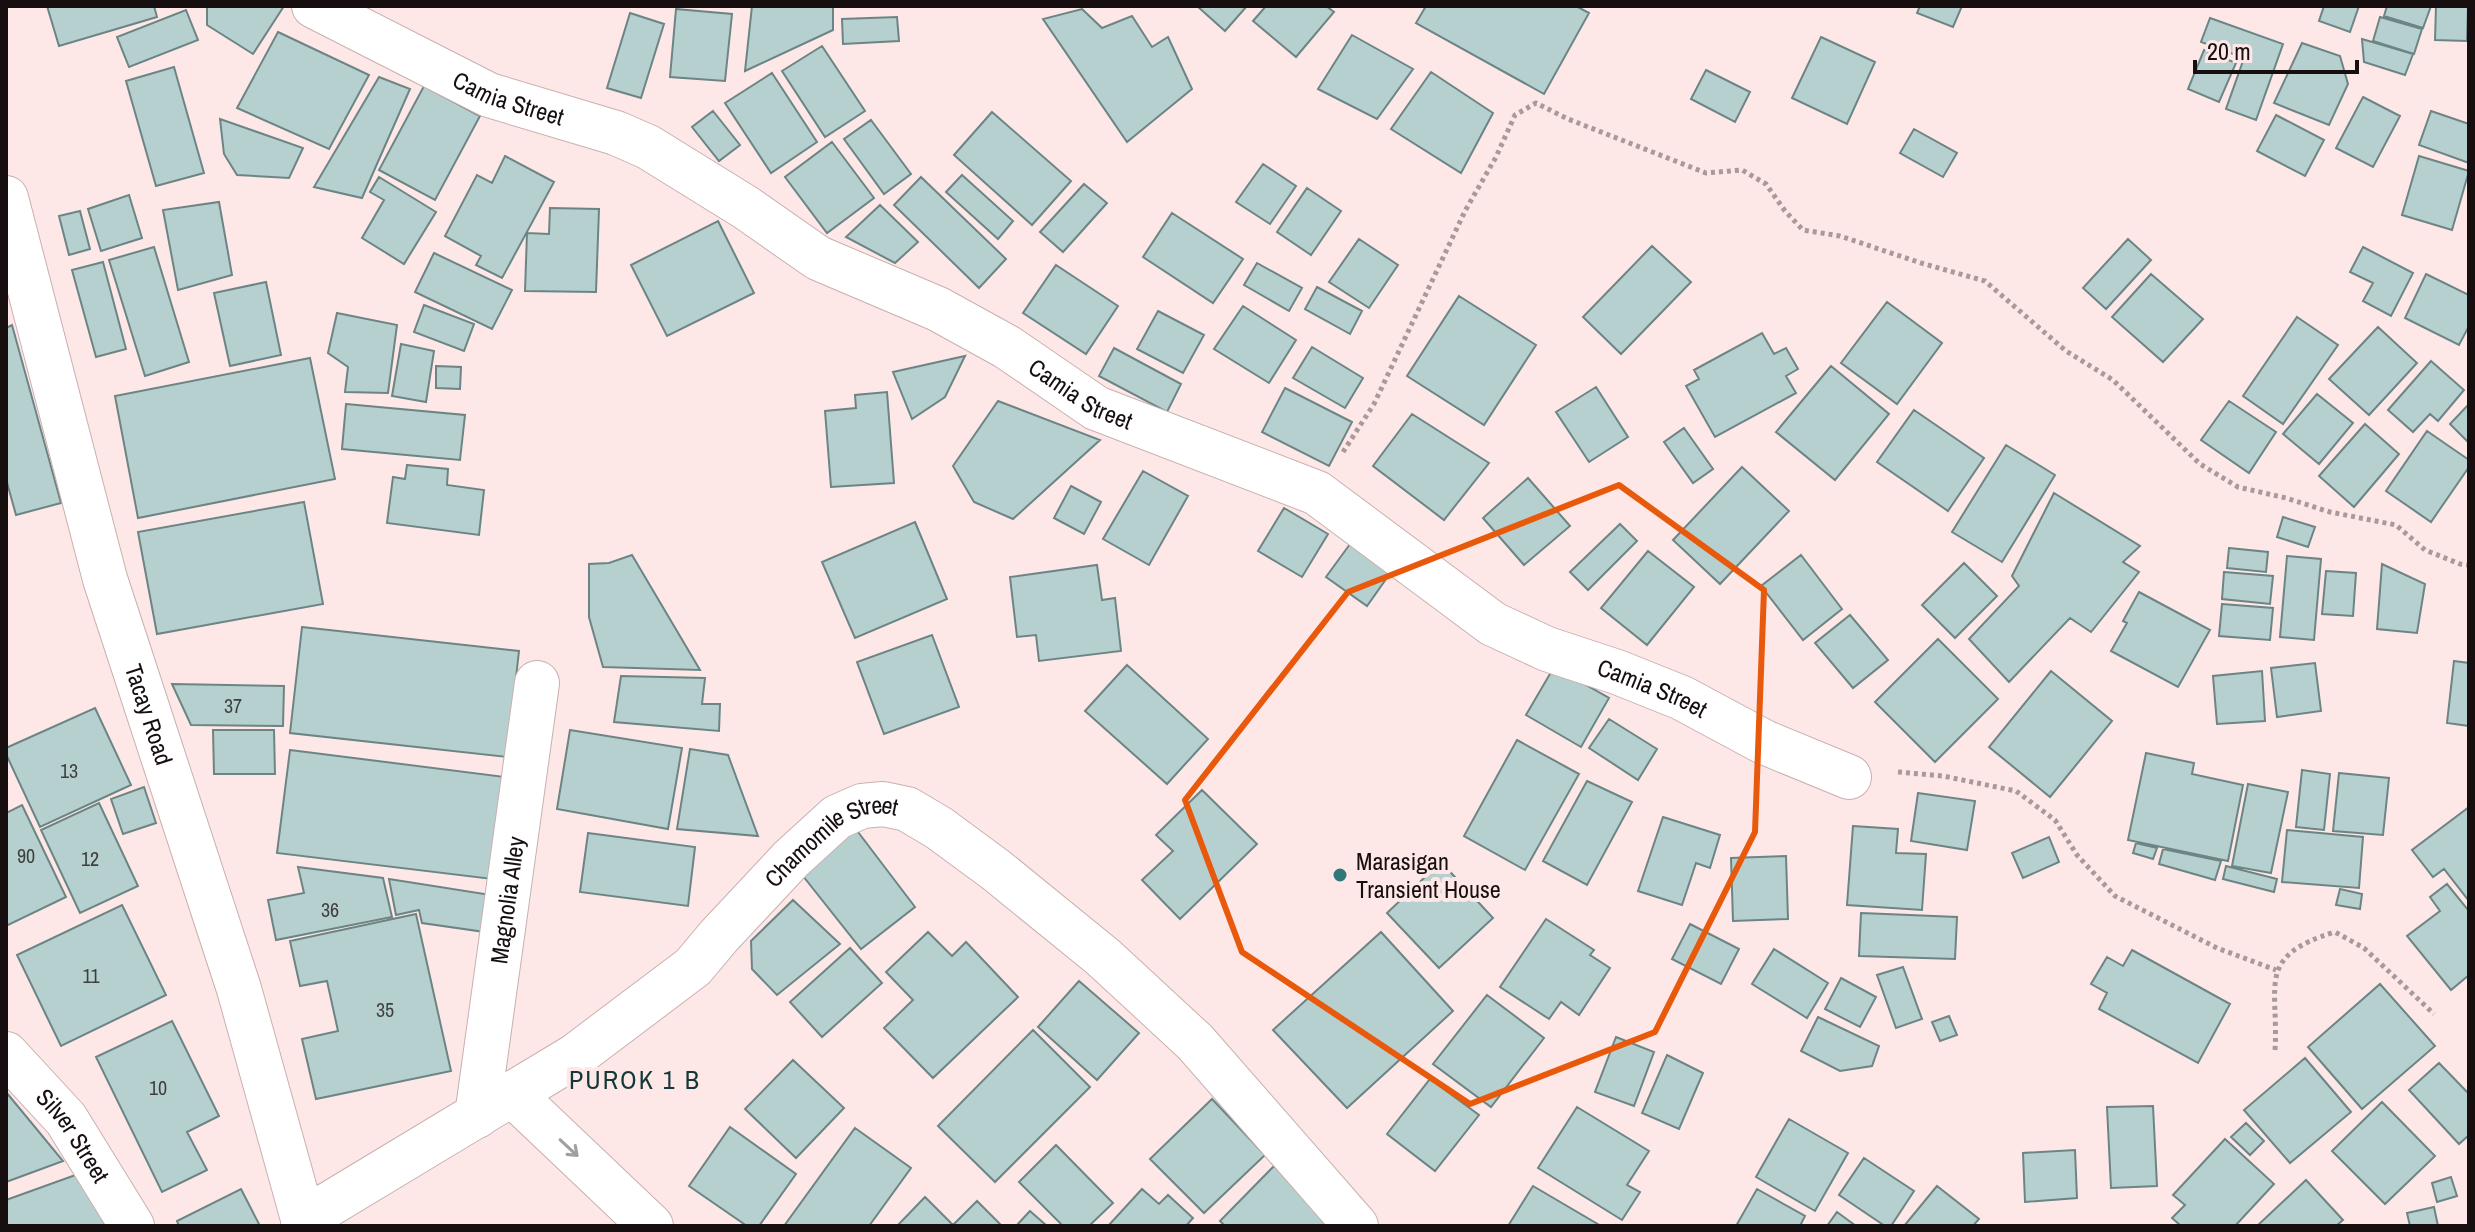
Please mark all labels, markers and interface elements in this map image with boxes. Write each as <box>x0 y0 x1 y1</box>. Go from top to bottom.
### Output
scale bar <box>2195 24 2357 74</box>
text: 20 m <box>2207 35 2251 67</box>
street label: Camia Street <box>448 63 569 133</box>
street label: Camia Street <box>1023 351 1138 437</box>
street label: Camia Street <box>1594 651 1714 725</box>
street label: Tacay Road <box>118 660 181 769</box>
house number: 37 <box>224 692 242 719</box>
house number: 13 <box>60 757 78 784</box>
street label: Chamomile Street <box>757 788 902 894</box>
street label: Magnolia Alley <box>482 834 532 966</box>
house number: 90 <box>17 842 35 869</box>
house number: 12 <box>81 845 99 872</box>
place label: Marasigan Transient House <box>1356 845 1501 905</box>
marker: Marasigan Transient House <box>1331 866 1349 884</box>
house number: 36 <box>321 896 339 923</box>
house number: 11 <box>82 962 100 989</box>
house number: 35 <box>376 996 394 1023</box>
district label: PUROK 1 B <box>569 1062 701 1097</box>
house number: 10 <box>149 1074 167 1101</box>
street label: Silver Street <box>29 1081 118 1189</box>
one-way arrow <box>559 1138 579 1157</box>

